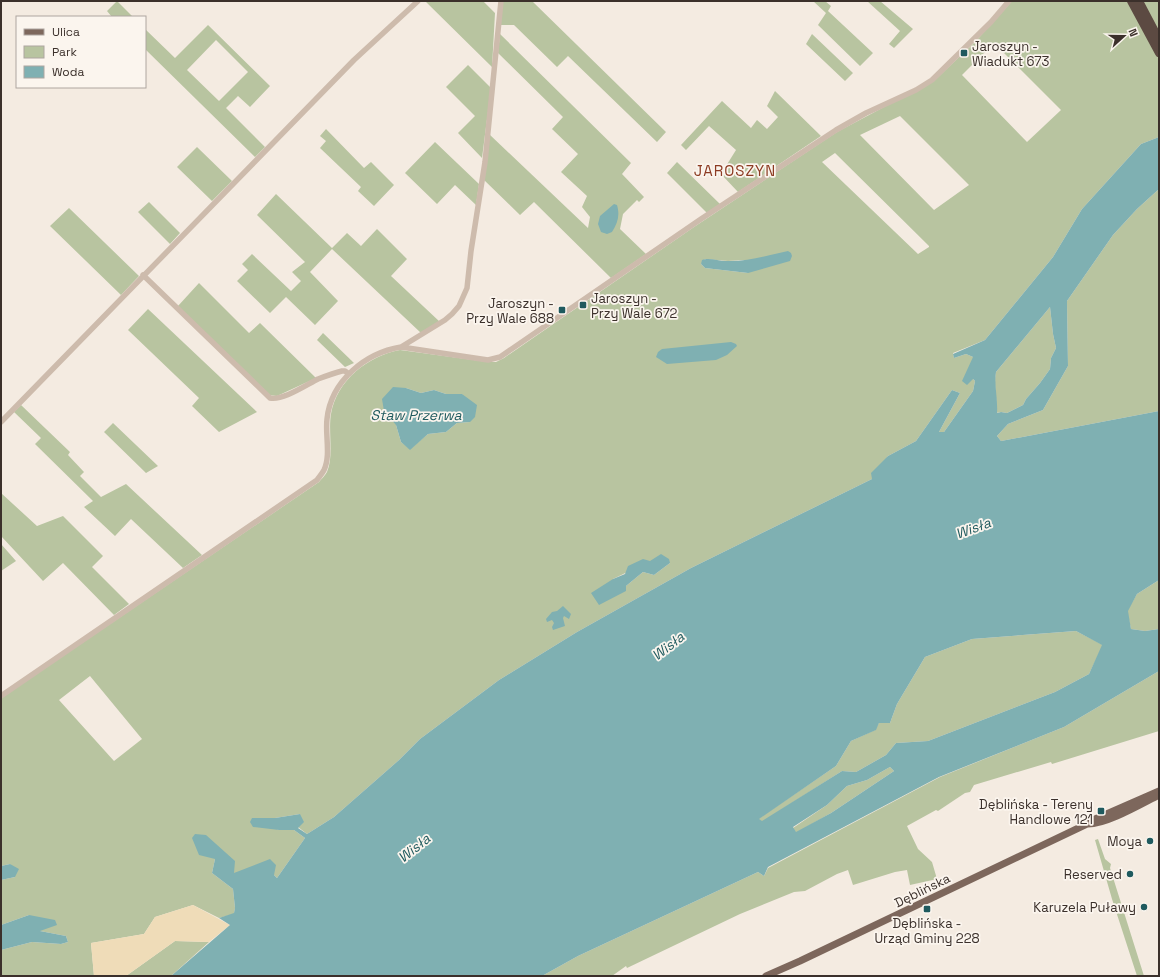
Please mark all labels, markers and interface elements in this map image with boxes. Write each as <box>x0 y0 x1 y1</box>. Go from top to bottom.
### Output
legend <box>16 16 146 88</box>
north arrow <box>1104 16 1144 56</box>
text: Ulica <box>52 24 80 40</box>
text: N <box>1125 26 1141 38</box>
place label: Jaroszyn - Wiadukt 673 <box>972 38 1050 70</box>
text: Park <box>52 44 77 60</box>
marker: Jaroszyn - Wiadukt 673 <box>959 48 969 58</box>
text: Woda <box>52 64 84 80</box>
district label: JAROSZYN <box>694 161 776 180</box>
place label: Jaroszyn - Przy Wale 672 <box>591 290 678 322</box>
place label: Jaroszyn - Przy Wale 688 <box>466 295 554 327</box>
marker: Jaroszyn - Przy Wale 672 <box>578 300 588 310</box>
marker: Jaroszyn - Przy Wale 688 <box>557 305 567 315</box>
water label: Staw Przerwa <box>370 406 463 424</box>
water label: Wisła <box>953 513 994 543</box>
water label: Wisła <box>648 627 689 664</box>
place label: Dęblińska - Tereny Handlowe 121 <box>979 796 1093 828</box>
marker: Dęblińska - Tereny Handlowe 121 <box>1096 806 1106 816</box>
water label: Wisła <box>394 829 434 866</box>
place label: Moya <box>1107 833 1143 850</box>
marker: Moya <box>1145 836 1155 846</box>
place label: Reserved <box>1064 866 1122 883</box>
street label: Dęblińska <box>891 869 953 911</box>
marker: Reserved <box>1125 869 1135 879</box>
place label: Karuzela Puławy <box>1033 899 1136 916</box>
marker: Karuzela Puławy <box>1139 902 1149 912</box>
marker: Dęblińska - Urząd Gminy 228 <box>922 904 932 914</box>
place label: Dęblińska - Urząd Gminy 228 <box>874 915 980 947</box>

